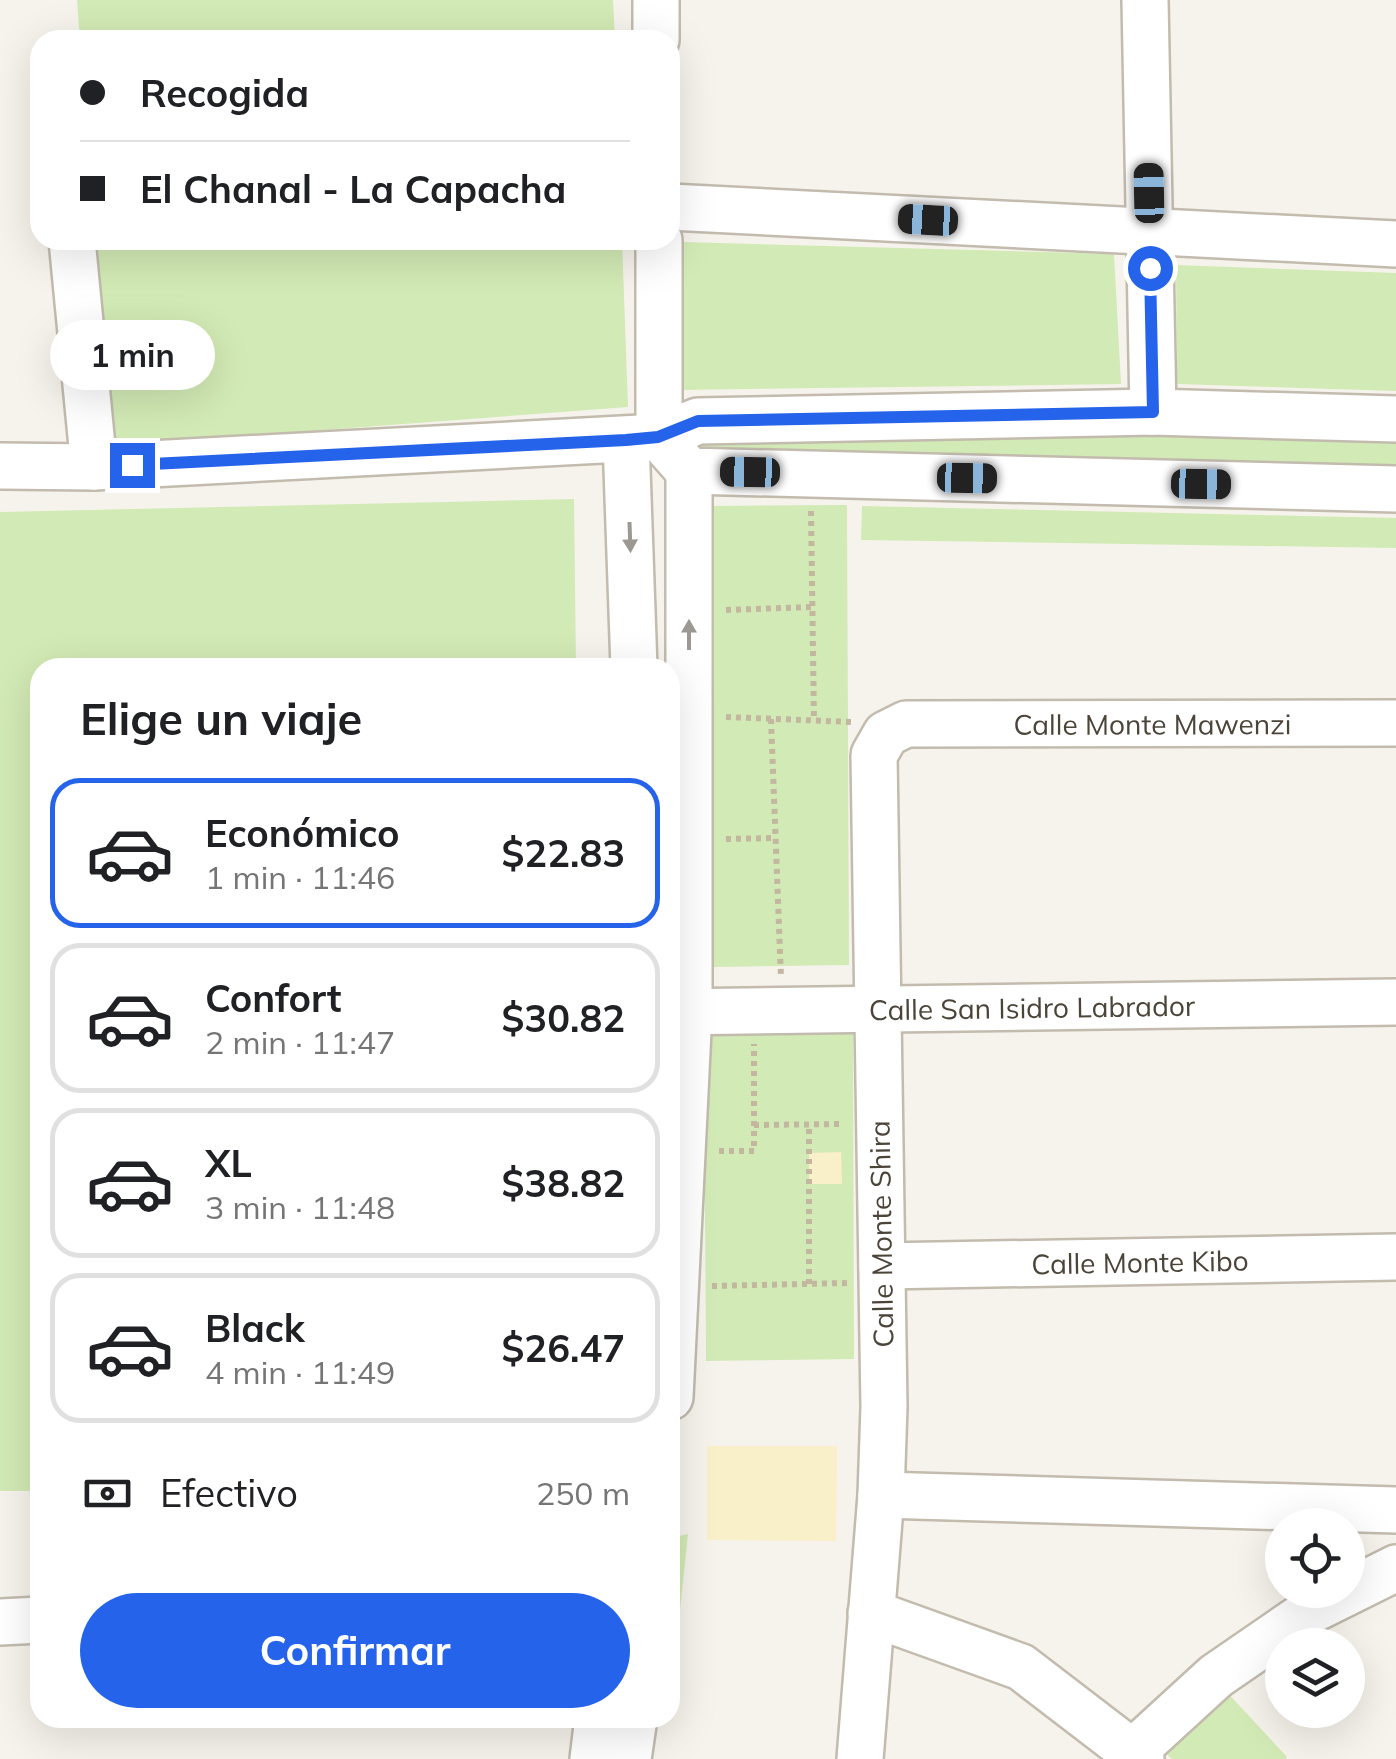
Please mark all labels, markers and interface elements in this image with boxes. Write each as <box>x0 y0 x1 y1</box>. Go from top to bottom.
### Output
text: Recogida <box>140 69 309 117</box>
car <box>1133 163 1165 223</box>
text: El Chanal - La Capacha <box>140 165 566 213</box>
car <box>897 203 959 237</box>
route start <box>1128 246 1173 291</box>
callout: 1 min <box>49 320 214 390</box>
text: 1 min <box>90 335 175 375</box>
route end <box>110 443 155 488</box>
car <box>720 456 780 488</box>
car <box>937 462 997 494</box>
car <box>1171 468 1231 500</box>
one-way arrow <box>622 522 638 554</box>
one-way arrow <box>681 618 697 650</box>
text: Elige un viaje <box>80 690 362 746</box>
street label: Calle Monte Mawenzi <box>1014 706 1291 741</box>
icon: car <box>85 808 175 898</box>
text: Económico <box>205 809 400 857</box>
text: $22.83 <box>502 829 625 877</box>
text: 1 min · 11:46 <box>205 857 395 897</box>
icon: car <box>85 973 175 1063</box>
text: Confort <box>205 974 342 1022</box>
street label: Calle San Isidro Labrador <box>869 987 1196 1027</box>
text: $30.82 <box>502 994 625 1042</box>
text: 2 min · 11:47 <box>205 1022 395 1062</box>
street label: Calle Monte Shira <box>862 1120 900 1348</box>
icon: car <box>85 1138 175 1228</box>
text: XL <box>205 1139 252 1187</box>
text: $38.82 <box>502 1159 625 1207</box>
text: 3 min · 11:48 <box>205 1187 395 1227</box>
street label: Calle Monte Kibo <box>1031 1242 1249 1281</box>
icon: car <box>85 1303 175 1393</box>
text: Black <box>205 1304 305 1352</box>
text: $26.47 <box>502 1324 625 1372</box>
text: 4 min · 11:49 <box>205 1352 395 1392</box>
icon: cash <box>80 1466 135 1521</box>
text: Efectivo <box>160 1469 298 1517</box>
text: 250 m <box>536 1473 630 1513</box>
map controls <box>1265 1508 1365 1728</box>
button: locate <box>1265 1508 1365 1608</box>
button: Confirmar <box>80 1593 630 1708</box>
button: layers <box>1265 1628 1365 1728</box>

